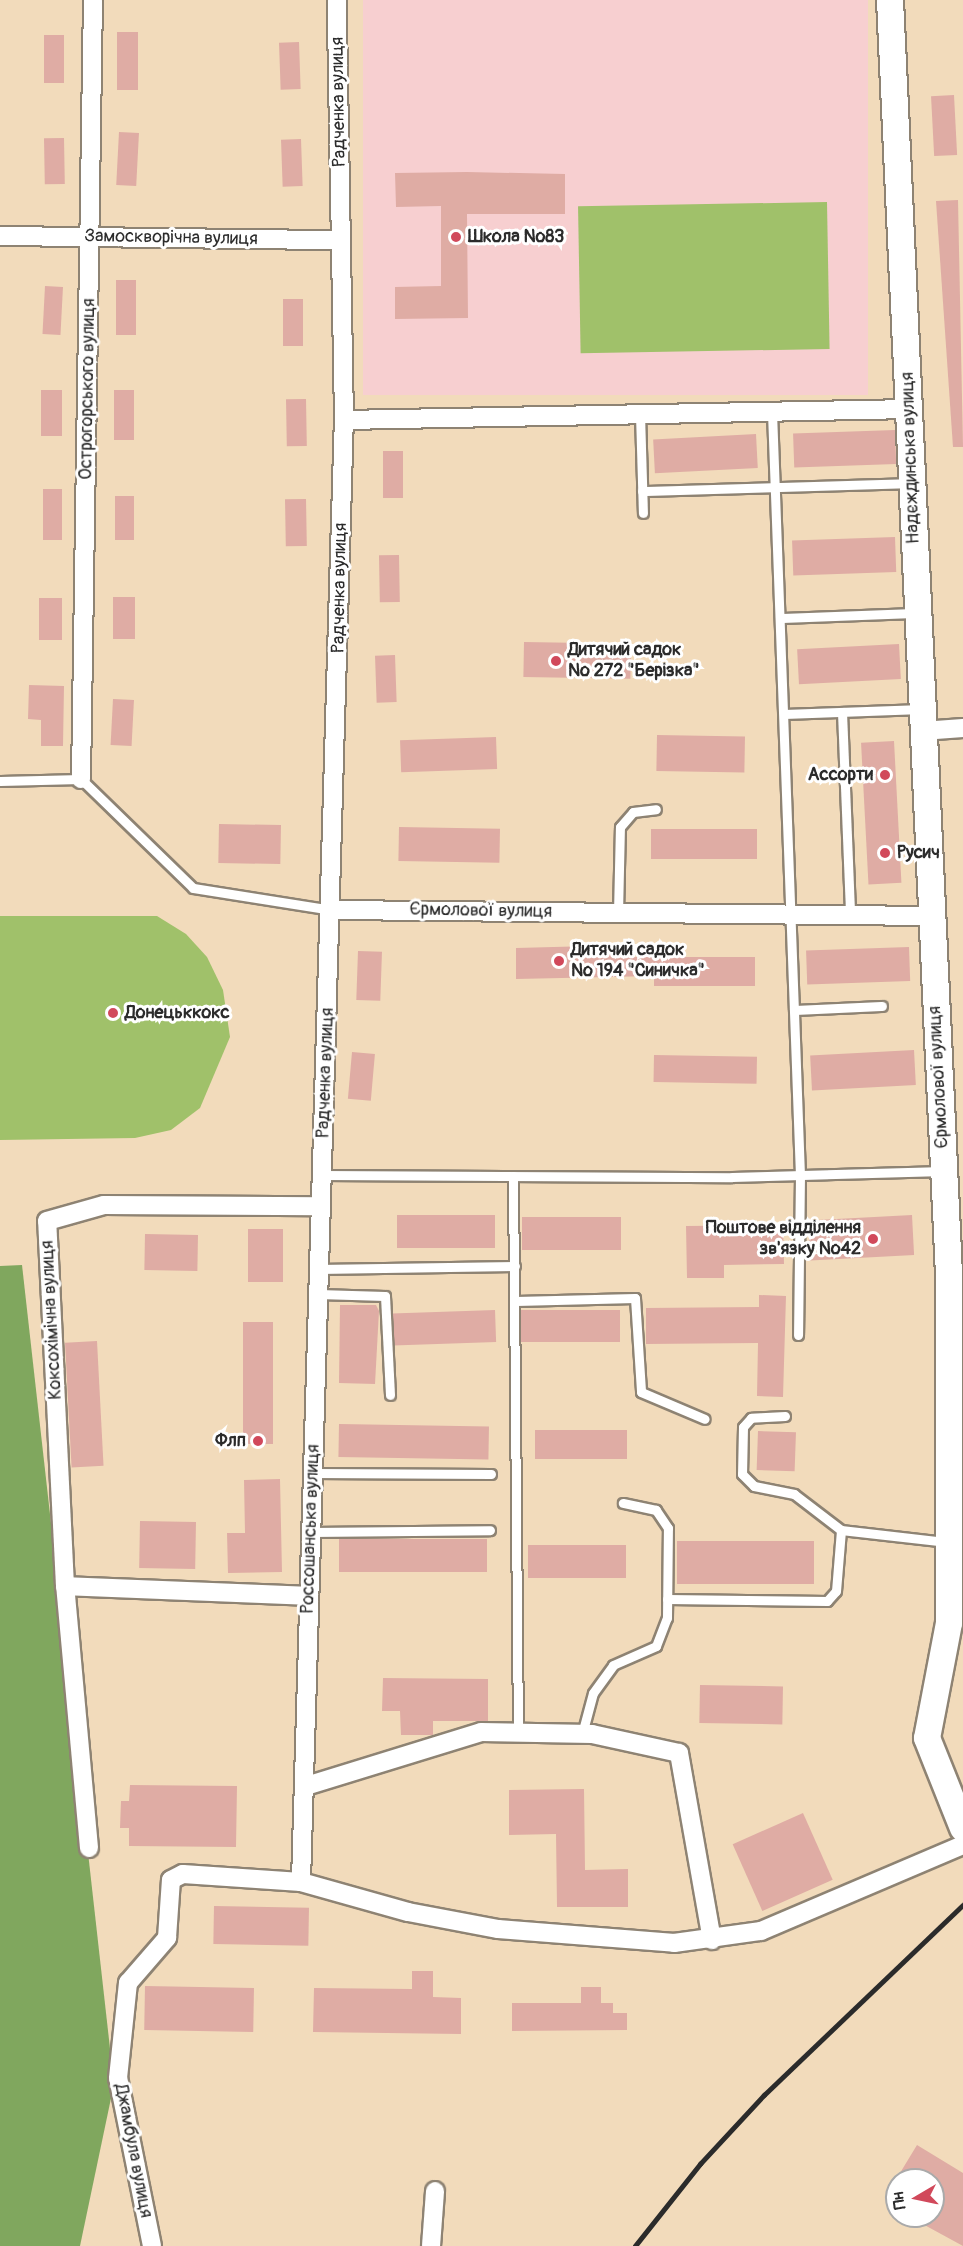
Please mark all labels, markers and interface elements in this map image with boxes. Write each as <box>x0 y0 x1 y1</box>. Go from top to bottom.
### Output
street label: Радченка вулиця <box>327 37 351 167</box>
street label: Замоскворічна вулиця <box>84 226 258 250</box>
place label: Школа №83 <box>468 226 564 248</box>
marker: Школа №83 <box>449 230 463 244</box>
street label: Острогорського вулиця <box>76 298 100 480</box>
street label: Надєждинська вулиця <box>897 372 925 544</box>
street label: Радченка вулиця <box>328 523 352 653</box>
place label: Дитячий садок № 272 "Берізка" <box>568 640 700 682</box>
marker: Дитячий садок № 272 "Берізка" <box>549 654 563 668</box>
place label: Ассорти <box>808 764 873 786</box>
marker: Ассорти <box>878 768 892 782</box>
place label: Русич <box>897 842 940 864</box>
marker: Русич <box>878 846 892 860</box>
street label: Єрмолової вулиця <box>410 899 552 923</box>
place label: Дитячий садок № 194 "Синичка" <box>571 940 705 982</box>
marker: Дитячий садок № 194 "Синичка" <box>552 954 566 968</box>
place label: Донецьккокс <box>125 1002 230 1024</box>
street label: Єрмолової вулиця <box>924 1005 954 1149</box>
marker: Донецьккокс <box>106 1006 120 1020</box>
street label: Радченка вулиця <box>313 1007 339 1139</box>
place label: Поштове відділення зв'язку №42 <box>706 1218 861 1260</box>
marker: Поштове відділення зв'язку №42 <box>866 1232 880 1246</box>
street label: Коксохімічна вулиця <box>37 1240 67 1400</box>
place label: Флп <box>215 1430 246 1452</box>
marker: Флп <box>251 1434 265 1448</box>
street label: Россошанська вулиця <box>297 1444 325 1614</box>
street label: Джамбула вулиця <box>109 2082 157 2220</box>
north arrow <box>885 2168 945 2228</box>
text: Пн <box>888 2190 910 2211</box>

